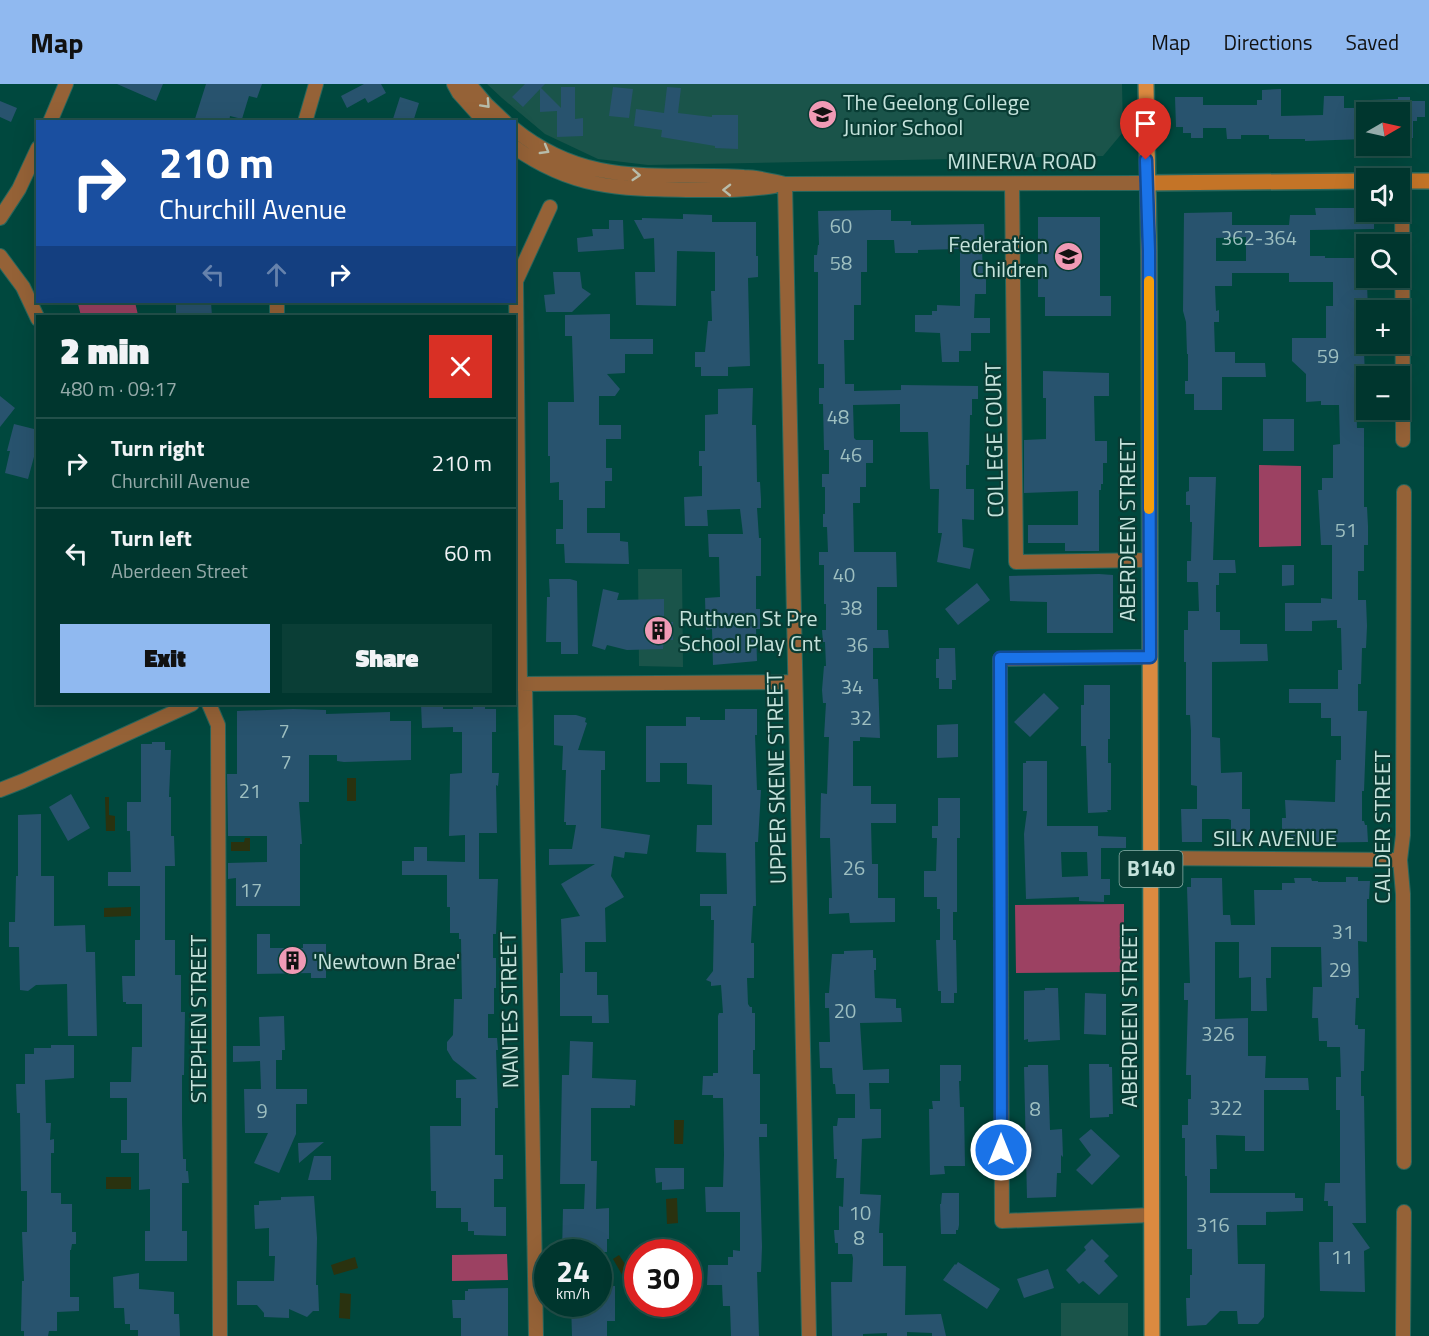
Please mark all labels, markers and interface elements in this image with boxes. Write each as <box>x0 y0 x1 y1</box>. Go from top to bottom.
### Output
text: Map <box>30 21 84 64</box>
text: Map <box>1151 26 1191 58</box>
text: Directions <box>1224 26 1313 58</box>
text: Saved <box>1346 26 1399 58</box>
place label: The Geelong College Junior School <box>843 85 1030 144</box>
one-way arrow <box>479 97 490 107</box>
pin <box>1120 98 1171 160</box>
school or university icon: The Geelong College Junior School <box>806 99 838 131</box>
north arrow <box>1356 102 1410 156</box>
map controls <box>1356 102 1410 420</box>
icon: arrive <box>1129 107 1162 140</box>
text: 210 m <box>159 130 274 194</box>
one-way arrow <box>539 143 549 154</box>
icon: right <box>60 144 138 222</box>
street label: MINERVA ROAD <box>947 144 1097 178</box>
button: sound <box>1356 168 1410 222</box>
one-way arrow <box>631 169 640 182</box>
one-way arrow <box>722 184 731 196</box>
text: Churchill Avenue <box>159 188 347 229</box>
house number: 60 <box>830 210 852 241</box>
house number: 362-364 <box>1221 222 1297 253</box>
place label: Federation Children <box>948 227 1048 286</box>
button: search <box>1356 234 1410 288</box>
school or university icon: Federation Children <box>1053 241 1085 273</box>
house number: 58 <box>830 247 852 278</box>
icon: left <box>197 258 230 291</box>
icon: ahead <box>260 258 293 291</box>
icon: right <box>323 258 356 291</box>
button: + <box>1356 300 1410 354</box>
text: 2 min <box>60 323 149 378</box>
button: close <box>429 335 492 398</box>
house number: 59 <box>1317 340 1339 371</box>
street label: COLLEGE COURT <box>976 362 1012 518</box>
button: − <box>1356 366 1410 420</box>
text: 480 m · 09:17 <box>60 373 177 404</box>
house number: 48 <box>827 401 849 432</box>
text: Turn right <box>111 431 205 465</box>
street label: ABERDEEN STREET <box>1110 438 1144 622</box>
house number: 46 <box>840 439 862 470</box>
text: 210 m <box>432 446 492 480</box>
icon: right <box>60 447 93 480</box>
text: Churchill Avenue <box>111 465 250 496</box>
house number: 51 <box>1335 514 1357 545</box>
text: Turn left <box>111 521 192 555</box>
text: 60 m <box>444 536 492 570</box>
icon: left <box>60 537 93 570</box>
text: Aberdeen Street <box>111 555 248 586</box>
house number: 40 <box>833 559 855 590</box>
house number: 38 <box>840 592 862 623</box>
place label: Ruthven St Pre School Play Cnt <box>679 601 822 660</box>
building icon: Ruthven St Pre School Play Cnt <box>642 615 674 647</box>
button: Exit <box>60 624 270 693</box>
button: Share <box>282 624 492 693</box>
house number: 36 <box>846 629 868 660</box>
street label: UPPER SKENE STREET <box>757 671 795 884</box>
house number: 34 <box>841 671 863 702</box>
house number: 32 <box>850 702 872 733</box>
house number: 7 <box>278 715 290 746</box>
house number: 7 <box>280 746 292 777</box>
street label: CALDER STREET <box>1365 750 1399 904</box>
house number: 21 <box>239 775 261 806</box>
street label: SILK AVENUE <box>1213 821 1337 855</box>
road number: B140 <box>1120 851 1182 887</box>
house number: 26 <box>843 852 865 883</box>
house number: 17 <box>240 874 262 905</box>
house number: 31 <box>1332 916 1354 947</box>
street label: ABERDEEN STREET <box>1112 924 1146 1108</box>
street label: NANTES STREET <box>491 931 527 1088</box>
street label: STEPHEN STREET <box>181 934 215 1103</box>
place label: 'Newtown Brae' <box>313 944 460 978</box>
building icon: 'Newtown Brae' <box>276 945 308 977</box>
house number: 29 <box>1329 954 1351 985</box>
house number: 20 <box>834 995 856 1026</box>
house number: 326 <box>1201 1018 1235 1049</box>
house number: 322 <box>1209 1092 1243 1123</box>
house number: 8 <box>1029 1093 1041 1124</box>
house number: 9 <box>256 1095 268 1126</box>
position arrow <box>969 1118 1033 1182</box>
house number: 10 <box>849 1197 871 1228</box>
house number: 316 <box>1196 1209 1230 1240</box>
house number: 8 <box>853 1222 865 1253</box>
speed limit sign: 30 <box>624 1239 702 1317</box>
house number: 11 <box>1331 1241 1353 1272</box>
text: 24 <box>556 1248 590 1294</box>
text: km/h <box>556 1282 590 1305</box>

